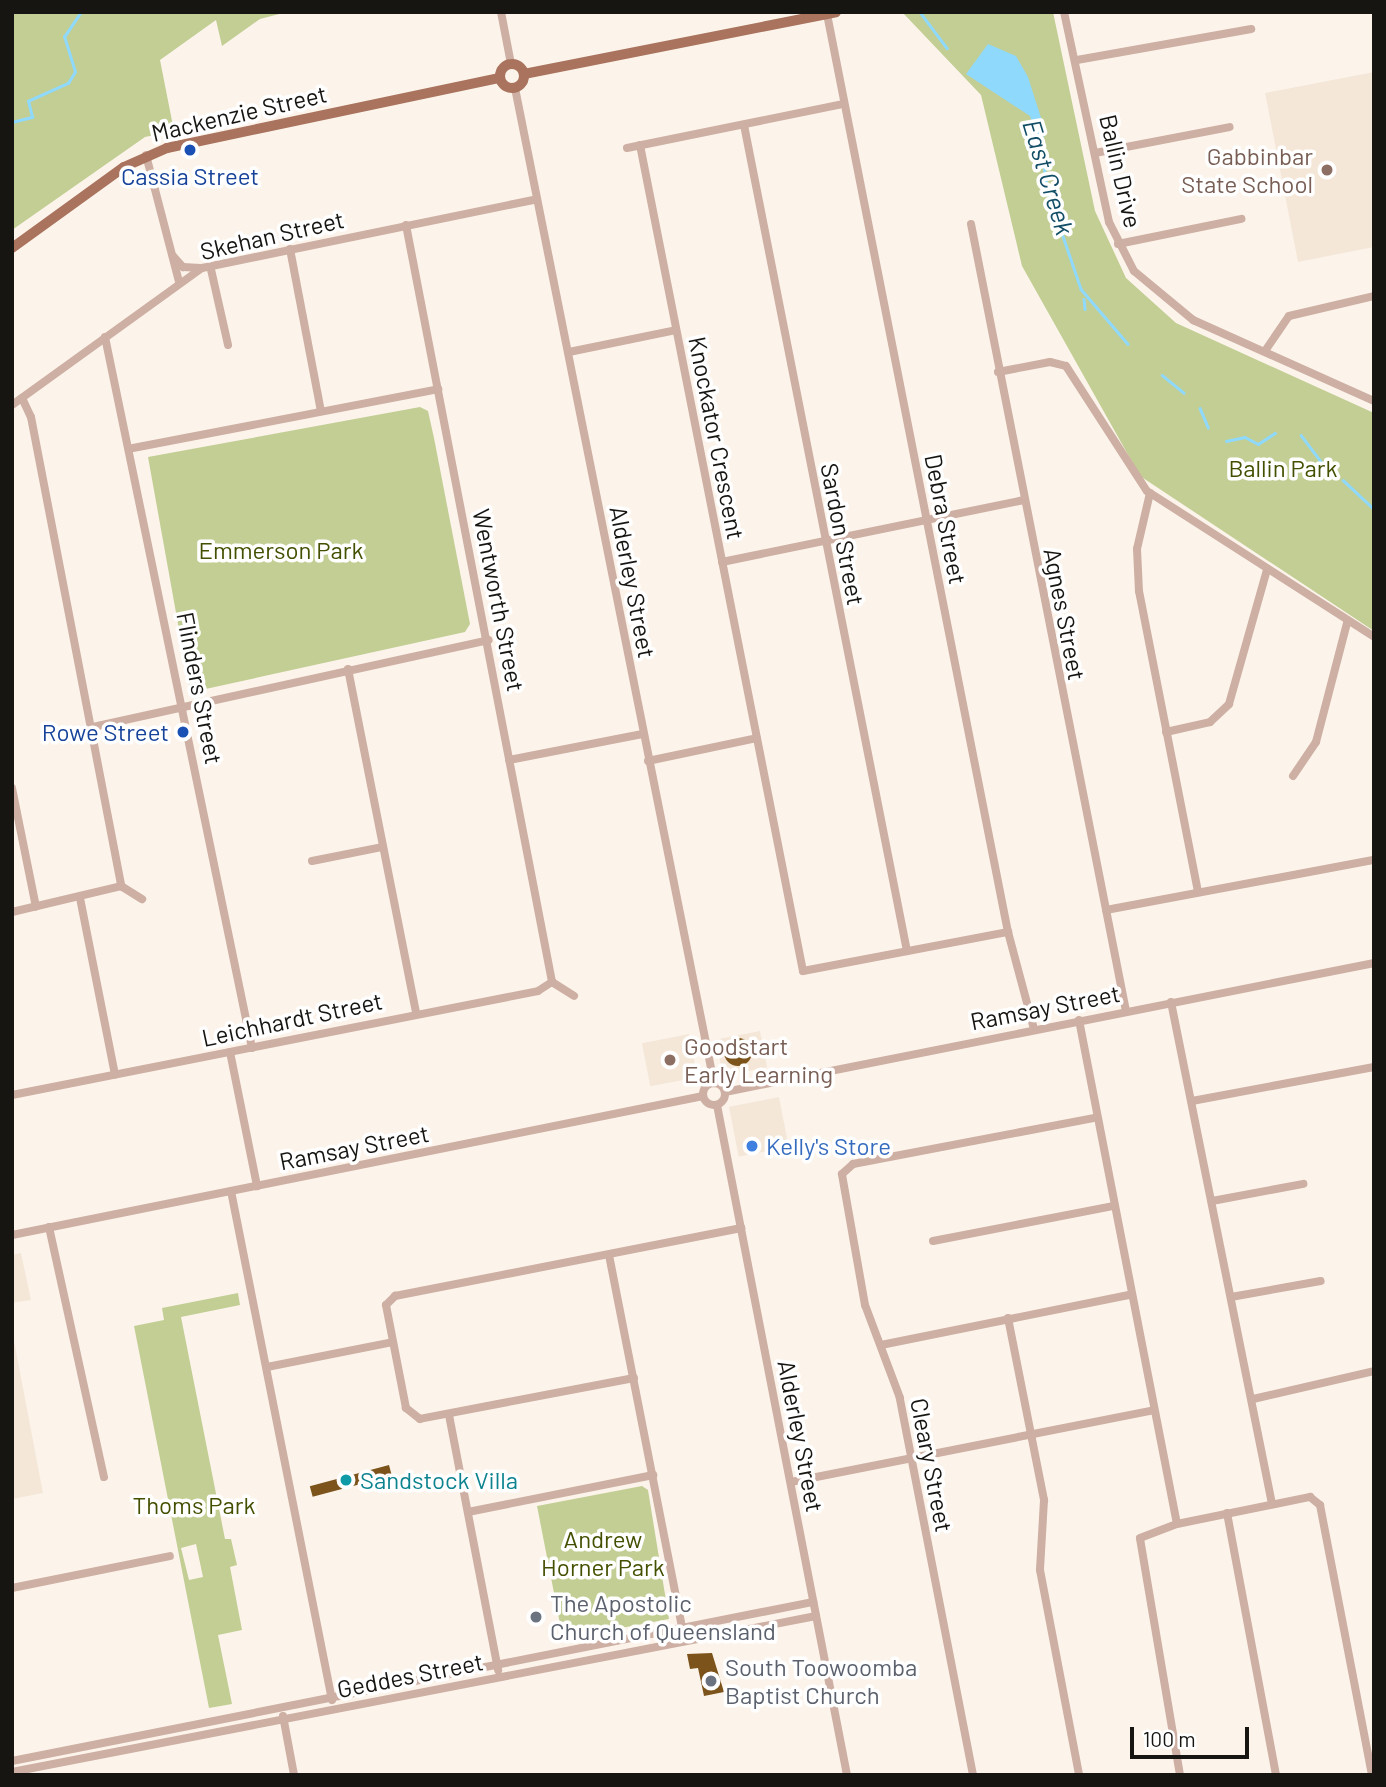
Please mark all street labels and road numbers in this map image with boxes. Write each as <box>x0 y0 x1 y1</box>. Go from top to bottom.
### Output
street label: Mackenzie Street <box>149 79 329 147</box>
street label: Ballin Drive <box>1094 111 1148 231</box>
street label: Skehan Street <box>197 204 347 266</box>
street label: Knockator Crescent <box>683 334 751 542</box>
street label: Debra Street <box>919 451 973 587</box>
street label: Sardon Street <box>815 460 871 608</box>
street label: Alderley Street <box>604 504 662 660</box>
street label: Wentworth Street <box>467 506 531 694</box>
street label: Agnes Street <box>1038 545 1092 683</box>
street label: Flinders Street <box>171 609 229 767</box>
street label: Ramsay Street <box>968 978 1122 1036</box>
street label: Leichhardt Street <box>199 986 385 1052</box>
street label: Ramsay Street <box>277 1118 431 1176</box>
street label: Alderley Street <box>772 1358 830 1514</box>
street label: Cleary Street <box>905 1396 959 1534</box>
street label: Geddes Street <box>335 1647 485 1703</box>

